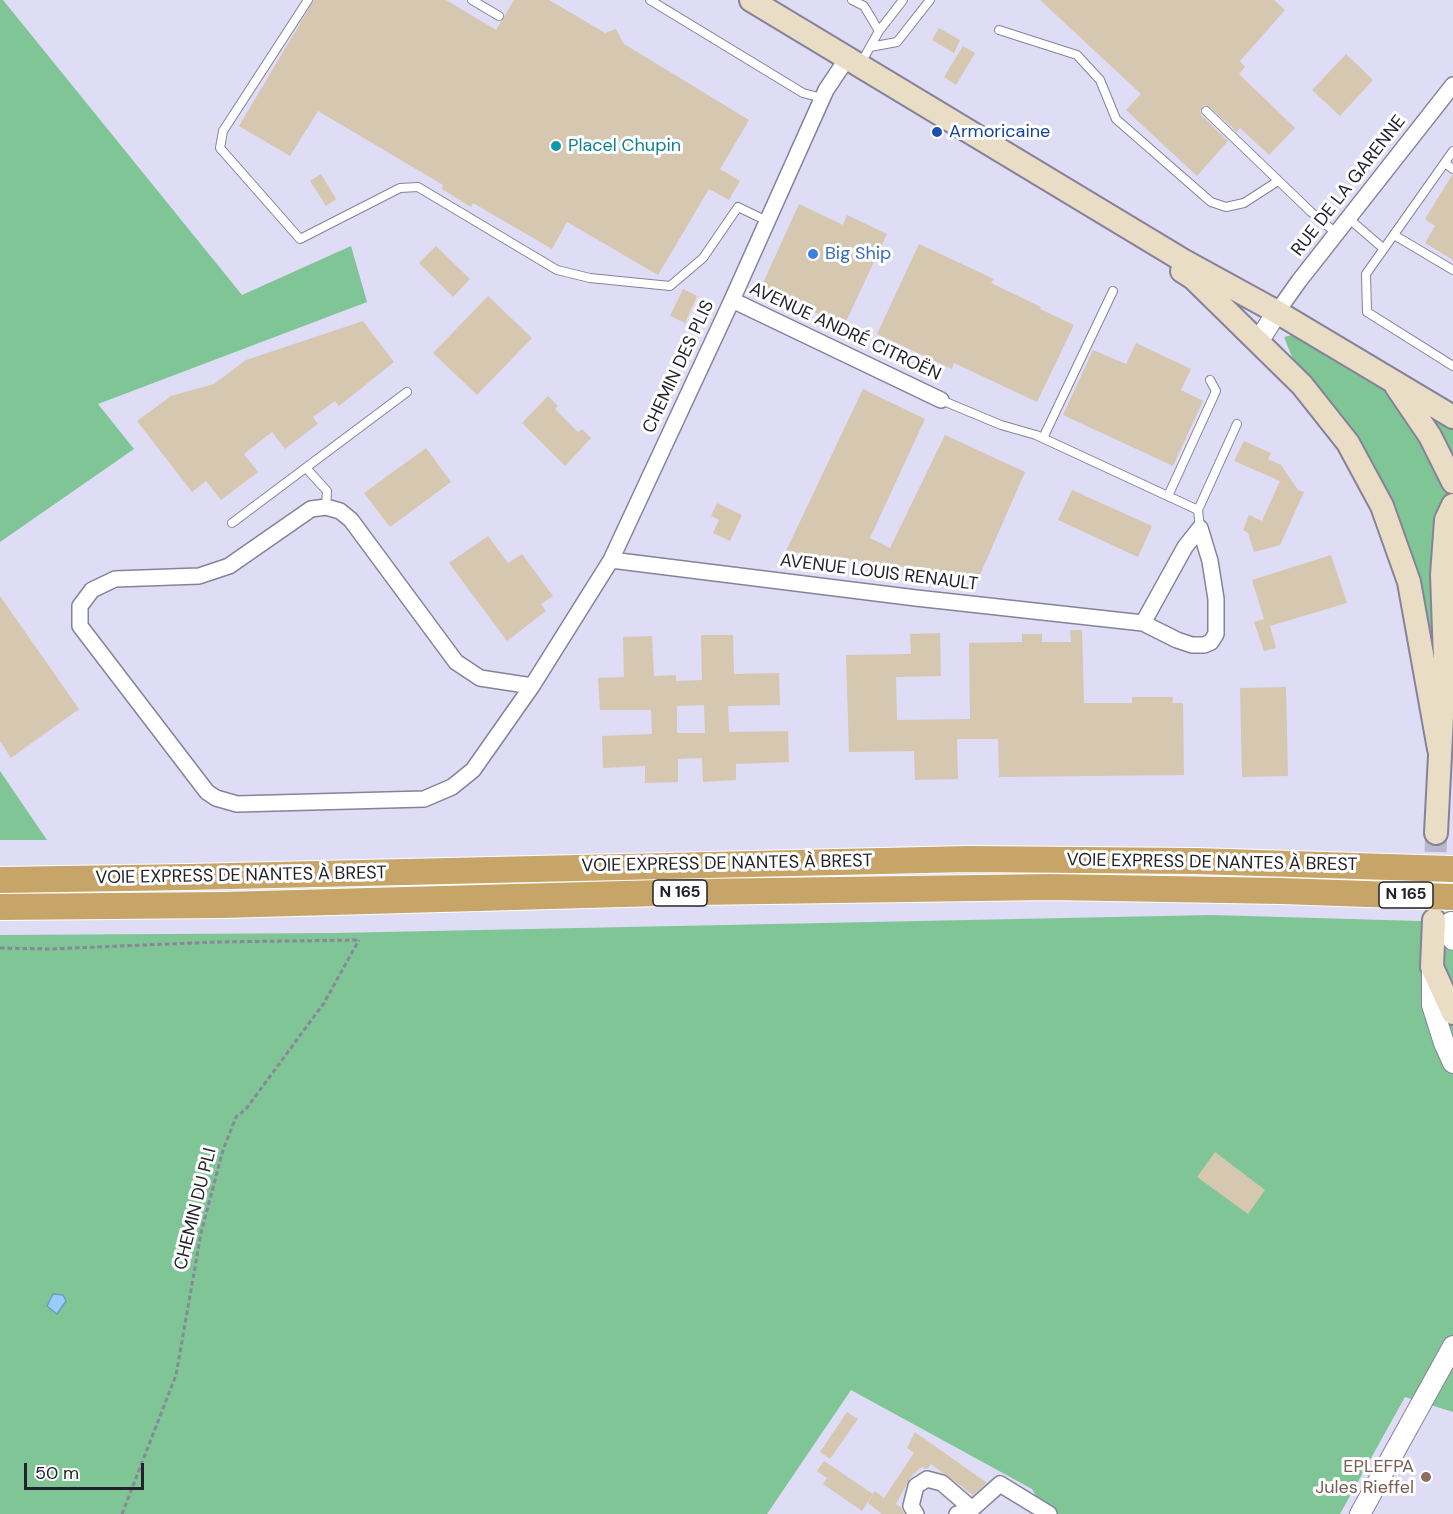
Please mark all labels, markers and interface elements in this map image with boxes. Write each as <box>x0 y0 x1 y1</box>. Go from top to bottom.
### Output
street label: RUE DE LA GARENNE <box>1287 111 1411 261</box>
place label: Armoricaine <box>949 121 1050 143</box>
marker: Armoricaine <box>930 125 944 139</box>
place label: Placel Chupin <box>568 135 681 157</box>
marker: Placel Chupin <box>549 139 563 153</box>
place label: Big Ship <box>825 243 891 265</box>
marker: Big Ship <box>806 247 820 261</box>
street label: AVENUE ANDRÉ CITROËN <box>746 278 944 386</box>
street label: CHEMIN DES PLIS <box>639 297 719 437</box>
street label: AVENUE LOUIS RENAULT <box>779 550 979 596</box>
street label: VOIE EXPRESS DE NANTES À BREST <box>1066 850 1358 876</box>
street label: VOIE EXPRESS DE NANTES À BREST <box>581 851 873 877</box>
street label: VOIE EXPRESS DE NANTES À BREST <box>95 863 387 889</box>
road number: N 165 <box>653 880 707 906</box>
road number: N 165 <box>1379 882 1433 908</box>
street label: CHEMIN DU PLI <box>170 1146 222 1272</box>
scale bar <box>27 1451 147 1489</box>
place label: EPLEFPA Jules Rieffel <box>1315 1456 1414 1498</box>
text: 50 m <box>35 1461 79 1485</box>
marker: EPLEFPA Jules Rieffel <box>1419 1470 1433 1484</box>

